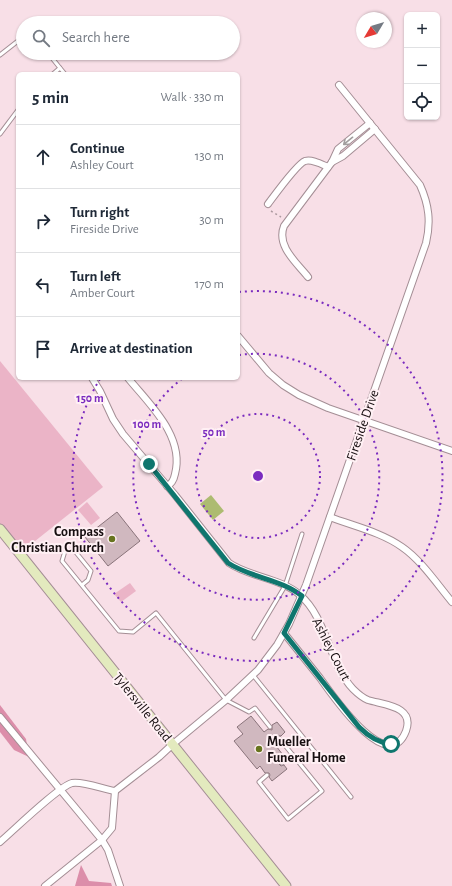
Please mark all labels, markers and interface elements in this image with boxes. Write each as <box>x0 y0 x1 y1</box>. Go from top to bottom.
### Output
north arrow <box>356 12 392 48</box>
map controls <box>404 12 440 120</box>
button: + <box>404 12 440 48</box>
search box <box>16 16 240 60</box>
icon: search <box>30 27 52 49</box>
text: Search here <box>62 30 130 45</box>
button: − <box>404 48 440 84</box>
button: locate <box>404 84 440 120</box>
text: 5 min <box>32 89 69 106</box>
text: Walk · 330 m <box>161 91 224 104</box>
one-way arrow <box>343 136 354 145</box>
text: Continue <box>70 141 125 156</box>
icon: ahead <box>32 146 54 168</box>
text: 130 m <box>195 150 224 163</box>
text: Ashley Court <box>70 159 134 172</box>
text: Turn right <box>70 205 129 220</box>
icon: right <box>32 210 54 232</box>
text: 30 m <box>199 214 224 227</box>
text: Fireside Drive <box>70 223 139 236</box>
text: Turn left <box>70 269 121 284</box>
icon: left <box>32 274 54 296</box>
text: 170 m <box>195 278 224 291</box>
text: Amber Court <box>70 287 135 300</box>
icon: arrive <box>32 338 54 360</box>
text: Arrive at destination <box>70 341 193 356</box>
street label: Fireside Drive <box>344 388 382 463</box>
text: 150 m <box>76 392 104 404</box>
text: 100 m <box>133 418 161 430</box>
text: 50 m <box>203 426 226 438</box>
route end <box>140 455 158 473</box>
centre of rings <box>251 469 265 483</box>
place label: Compass Christian Church <box>11 525 104 555</box>
marker: Compass Christian Church <box>107 534 117 544</box>
street label: Ashley Court <box>309 616 353 684</box>
street label: Tylersville Road <box>110 670 174 745</box>
place label: Mueller Funeral Home <box>267 735 346 765</box>
route start <box>382 735 400 753</box>
marker: Mueller Funeral Home <box>254 744 264 754</box>

